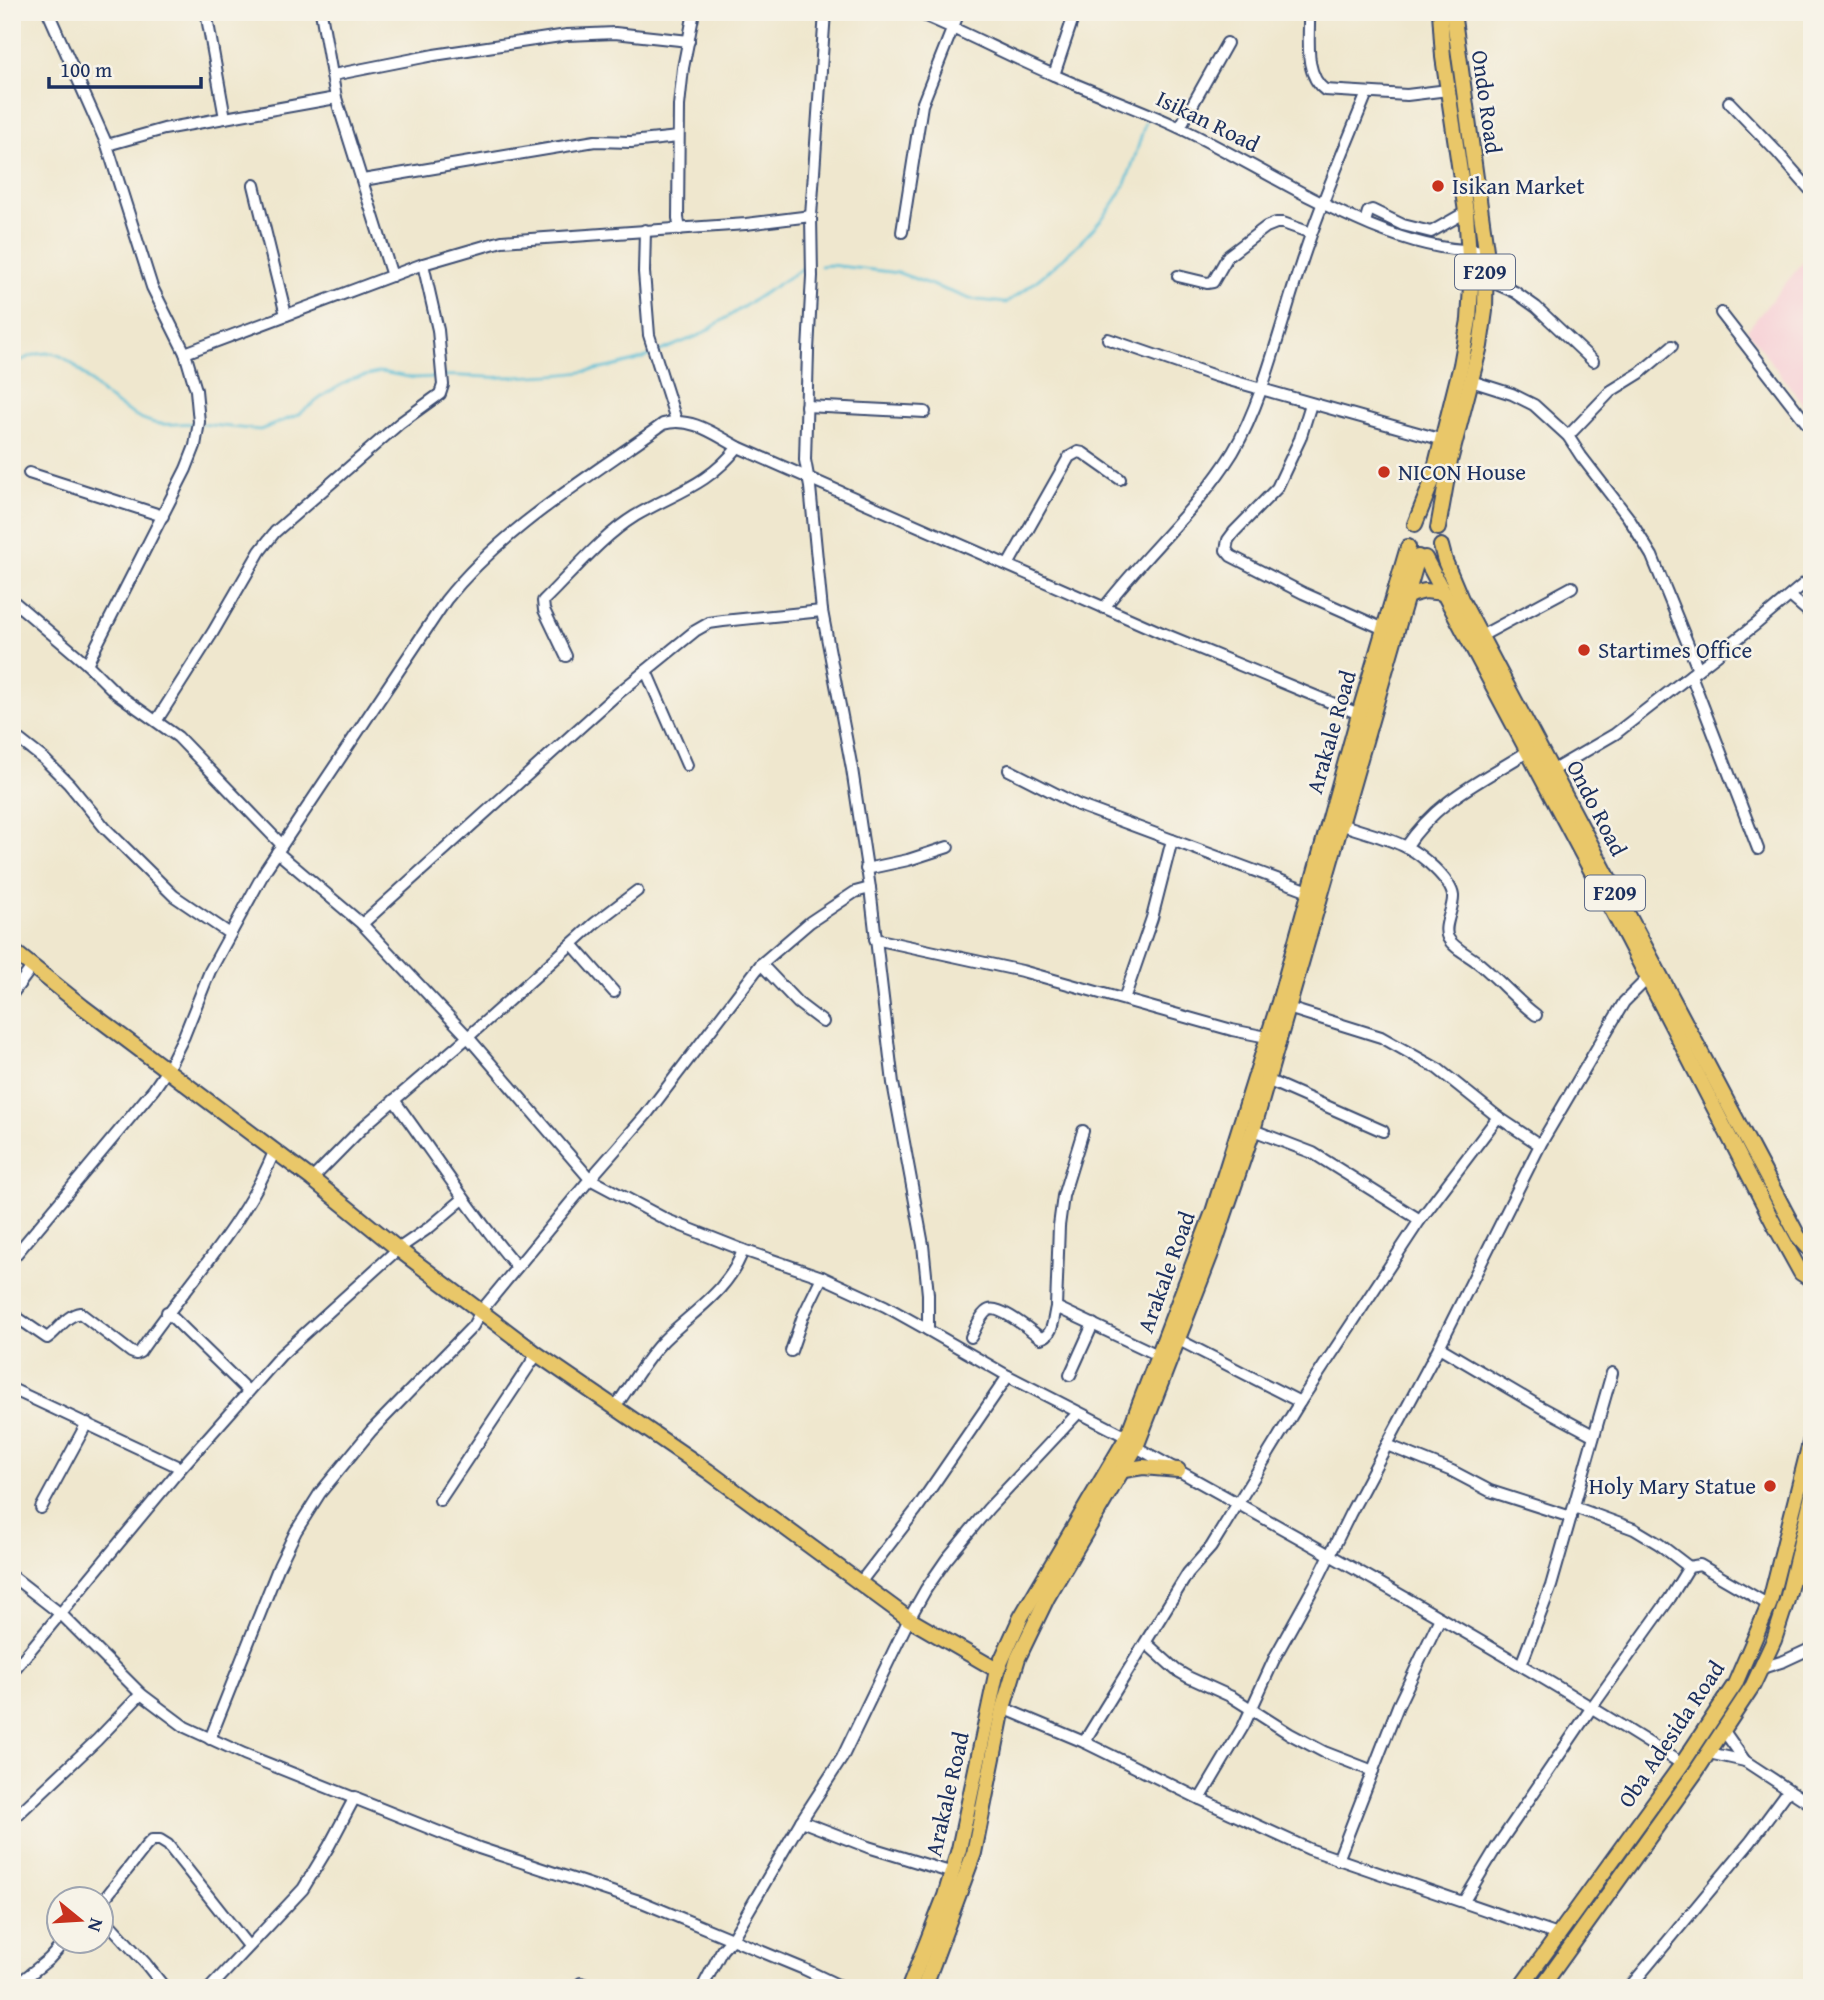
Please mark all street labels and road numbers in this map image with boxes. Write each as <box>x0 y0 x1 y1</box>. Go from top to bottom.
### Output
street label: Ondo Road <box>1464 48 1511 156</box>
street label: Isikan Road <box>1151 81 1266 160</box>
road number: F209 <box>1455 254 1515 290</box>
street label: Arakale Road <box>1297 666 1364 797</box>
street label: Ondo Road <box>1559 754 1636 862</box>
road number: F209 <box>1585 876 1645 910</box>
street label: Arakale Road <box>1128 1206 1203 1337</box>
street label: Oba Adesida Road <box>1609 1653 1732 1814</box>
street label: Arakale Road <box>916 1728 977 1860</box>

